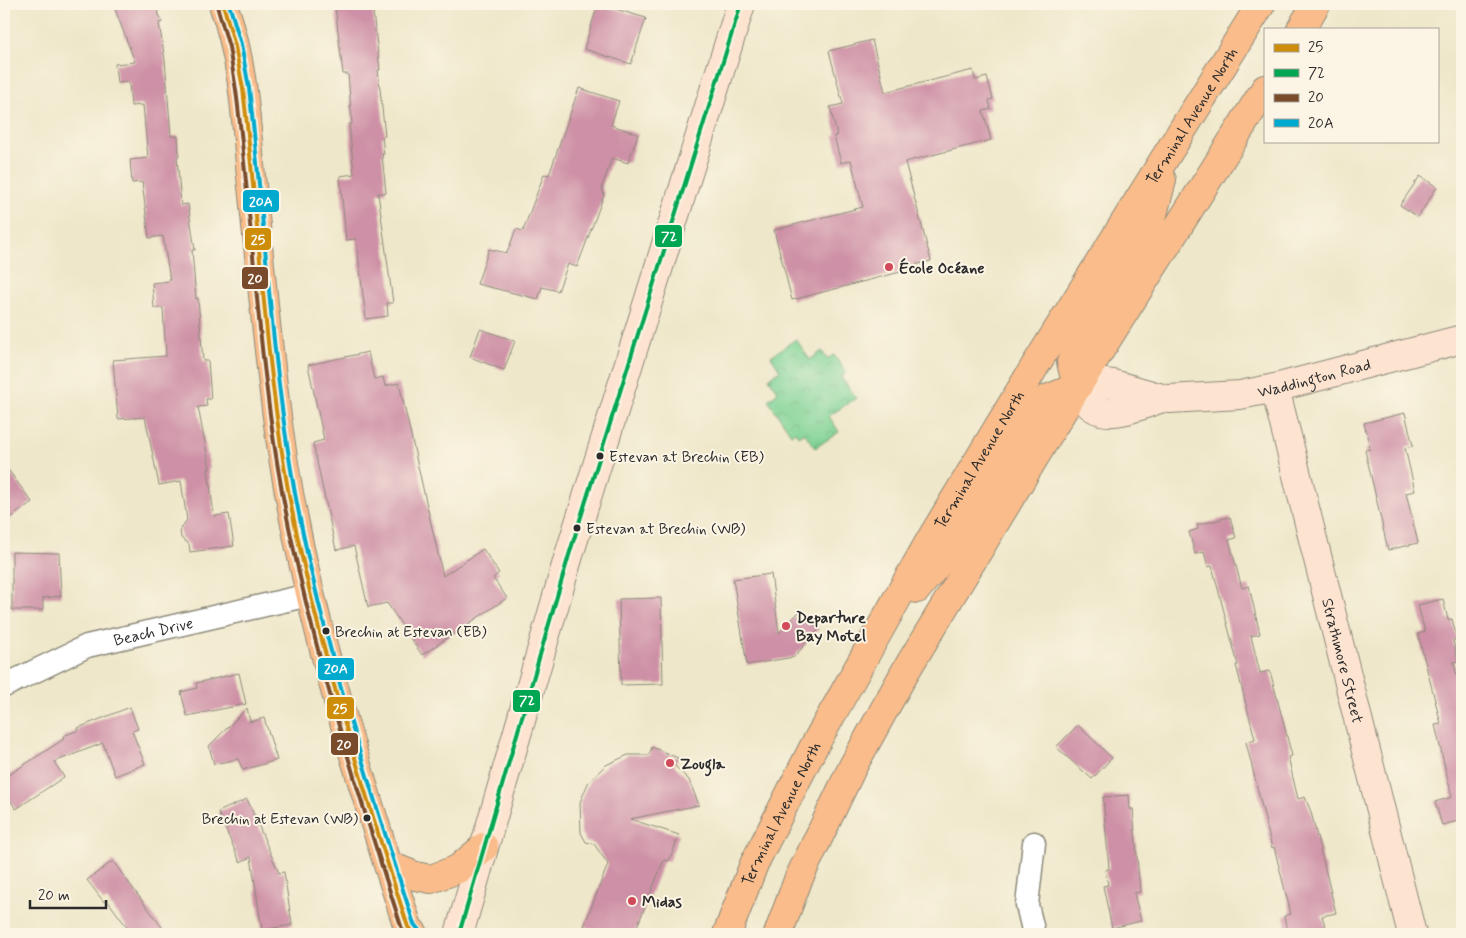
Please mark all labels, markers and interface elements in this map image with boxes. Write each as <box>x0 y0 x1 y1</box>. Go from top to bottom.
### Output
legend <box>1264 28 1438 142</box>
text: 25 <box>1308 38 1323 58</box>
street label: Terminal Avenue North <box>1142 44 1243 189</box>
text: 72 <box>1308 64 1325 84</box>
text: 20 <box>1308 88 1324 108</box>
text: 20A <box>1308 114 1334 134</box>
line badge: 20A <box>242 189 280 213</box>
text: 20A <box>249 193 273 211</box>
line badge: 72 <box>654 224 683 248</box>
line badge: 25 <box>244 227 272 251</box>
text: 72 <box>661 228 677 246</box>
text: 25 <box>251 231 266 249</box>
place label: École Océane <box>899 257 984 279</box>
marker: École Océane <box>883 261 895 273</box>
line badge: 20 <box>241 266 269 290</box>
text: 20 <box>248 270 262 288</box>
street label: Waddington Road <box>1256 354 1373 403</box>
street label: Terminal Avenue North <box>930 387 1030 533</box>
place label: Estevan at Brechin (EB) <box>609 448 765 468</box>
marker: Estevan at Brechin (EB) <box>595 451 605 461</box>
place label: Estevan at Brechin (WB) <box>586 520 746 540</box>
marker: Estevan at Brechin (WB) <box>572 523 582 533</box>
street label: Strathmore Street <box>1316 596 1368 726</box>
place label: Departure Bay Motel <box>796 608 866 647</box>
street label: Beach Drive <box>112 613 195 652</box>
marker: Departure Bay Motel <box>780 620 792 632</box>
place label: Brechin at Estevan (EB) <box>335 623 487 643</box>
marker: Brechin at Estevan (EB) <box>321 626 331 636</box>
line badge: 20A <box>317 657 355 681</box>
text: 20A <box>324 660 348 678</box>
line badge: 72 <box>512 689 541 713</box>
text: 72 <box>519 692 535 710</box>
line badge: 25 <box>326 696 355 720</box>
text: 25 <box>333 700 348 718</box>
line badge: 20 <box>330 732 359 756</box>
text: 20 <box>337 736 351 754</box>
street label: Terminal Avenue North <box>738 739 826 889</box>
place label: Zougla <box>680 754 725 777</box>
marker: Zougla <box>664 757 676 769</box>
place label: Brechin at Estevan (WB) <box>202 810 359 830</box>
marker: Brechin at Estevan (WB) <box>362 813 372 823</box>
scale bar <box>30 878 106 910</box>
text: 20 m <box>38 886 70 906</box>
place label: Midas <box>642 892 683 913</box>
marker: Midas <box>626 895 638 907</box>

